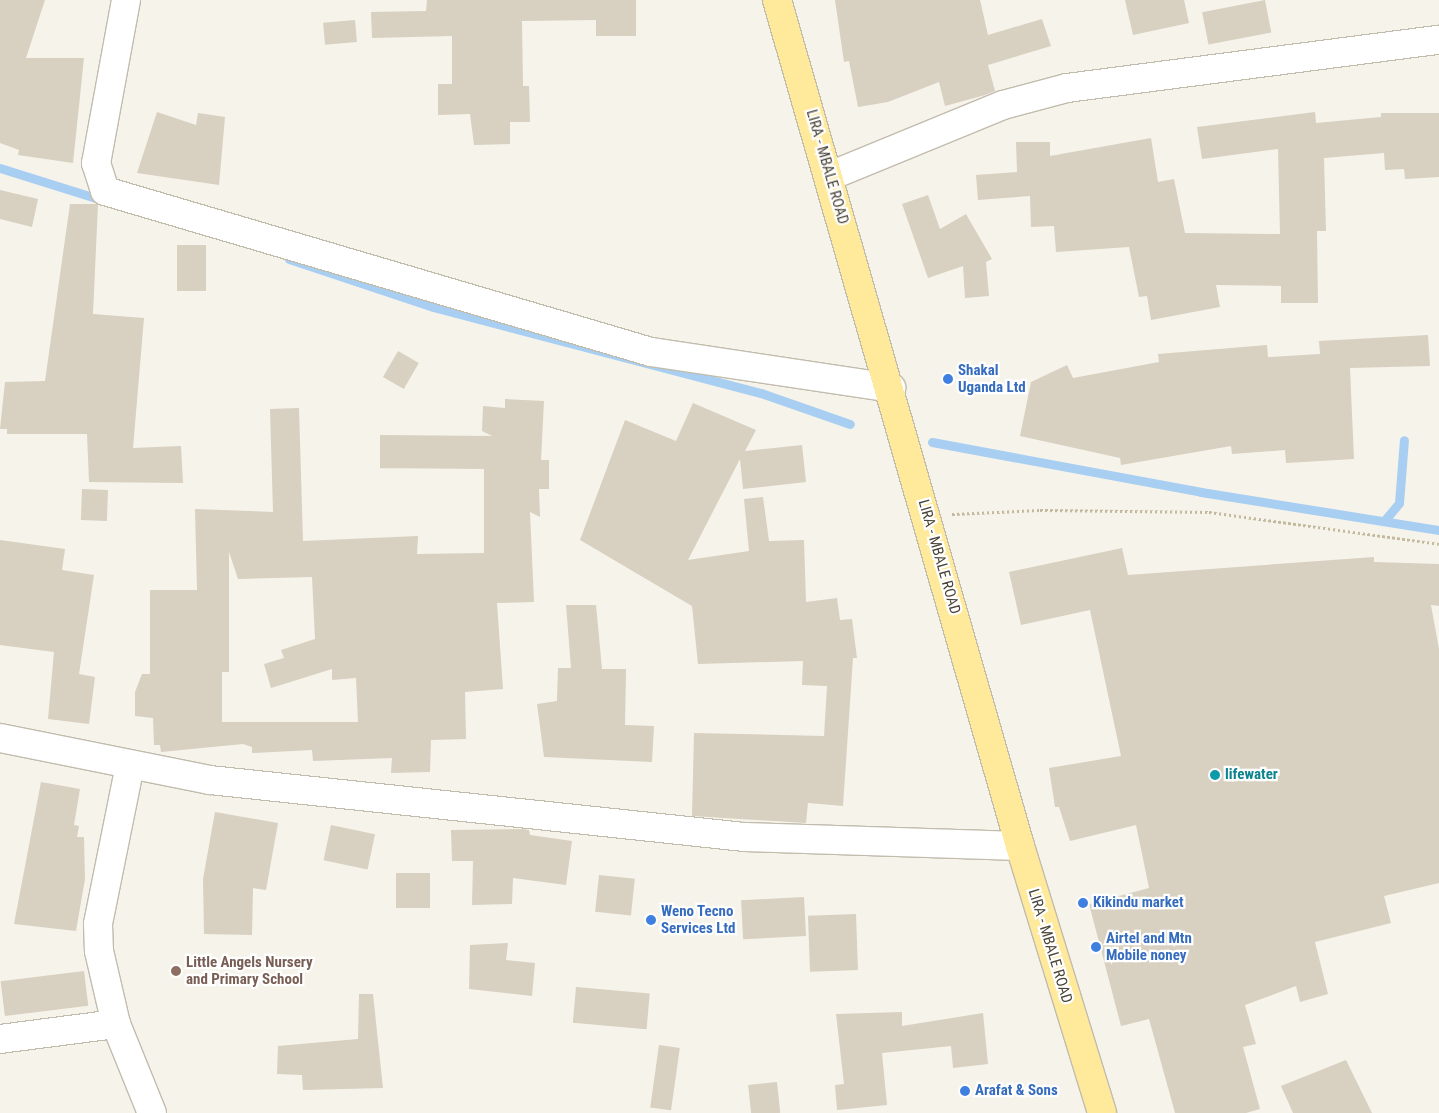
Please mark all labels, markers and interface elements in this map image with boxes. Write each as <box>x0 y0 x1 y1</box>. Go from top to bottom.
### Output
street label: LIRA - MBALE ROAD <box>802 108 852 226</box>
place label: Shakal Uganda Ltd <box>958 361 1026 396</box>
marker: Shakal Uganda Ltd <box>942 373 954 385</box>
street label: LIRA - MBALE ROAD <box>914 498 964 616</box>
place label: lifewater <box>1225 766 1278 784</box>
marker: lifewater <box>1209 769 1221 781</box>
street label: LIRA - MBALE ROAD <box>1024 887 1076 1005</box>
place label: Kikindu market <box>1093 894 1184 912</box>
marker: Kikindu market <box>1077 897 1089 909</box>
place label: Weno Tecno Services Ltd <box>661 902 735 937</box>
marker: Weno Tecno Services Ltd <box>645 914 657 926</box>
place label: Airtel and Mtn Mobile noney <box>1106 929 1192 964</box>
marker: Airtel and Mtn Mobile noney <box>1090 941 1102 953</box>
place label: Little Angels Nursery and Primary School <box>186 953 313 988</box>
marker: Little Angels Nursery and Primary School <box>170 965 182 977</box>
place label: Arafat & Sons <box>975 1082 1058 1100</box>
marker: Arafat & Sons <box>959 1085 971 1097</box>

